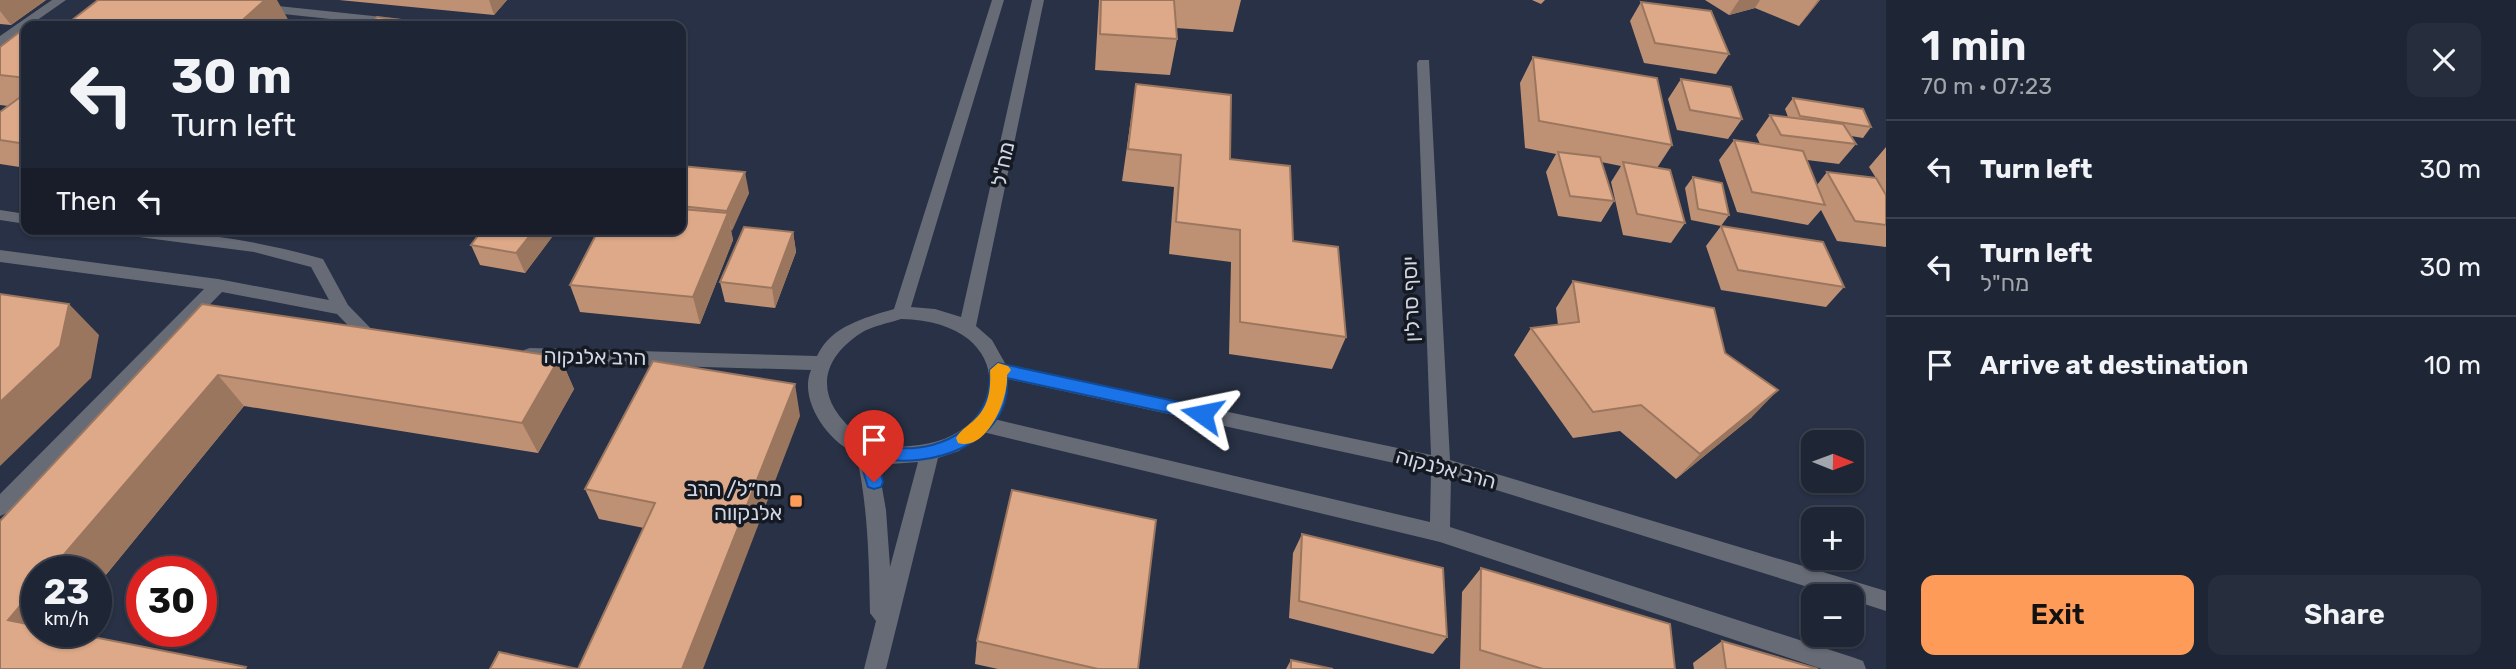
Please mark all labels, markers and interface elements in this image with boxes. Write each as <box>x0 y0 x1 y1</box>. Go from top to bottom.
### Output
text: 1 min <box>1921 21 2027 71</box>
button: close <box>2407 23 2481 97</box>
text: 30 m <box>171 47 292 105</box>
icon: left <box>56 49 147 140</box>
text: 70 m · 07:23 <box>1921 72 2052 100</box>
text: Turn left <box>171 106 296 144</box>
street label: מח"ל <box>986 139 1019 188</box>
icon: left <box>1921 150 1959 188</box>
text: Turn left <box>1980 154 2092 185</box>
text: 30 m <box>2419 154 2481 185</box>
icon: left <box>131 182 169 220</box>
text: Then <box>56 186 117 217</box>
text: Turn left <box>1980 238 2092 269</box>
icon: left <box>1921 248 1959 286</box>
text: 30 m <box>2419 252 2481 283</box>
street label: יוסף סרלין <box>1397 256 1424 342</box>
text: מח"ל <box>1980 269 2029 297</box>
street label: הרב אלנקוה <box>543 343 647 370</box>
icon: arrive <box>1921 346 1959 384</box>
text: Arrive at destination <box>1980 350 2248 381</box>
text: 10 m <box>2424 350 2481 381</box>
position arrow <box>1165 377 1239 451</box>
pin <box>844 410 904 482</box>
icon: arrive <box>855 421 893 459</box>
north arrow <box>1801 430 1864 494</box>
map controls <box>1801 430 1864 647</box>
street label: הרב אלנקוה <box>1393 443 1499 494</box>
place label: מח״ל/ הרב אלנקווה <box>686 476 782 525</box>
marker: מח״ל/ הרב אלנקווה <box>788 493 804 509</box>
button: + <box>1801 507 1864 570</box>
speed limit sign: 30 <box>126 556 217 647</box>
text: 23 <box>44 571 89 613</box>
button: Exit <box>1921 575 2194 655</box>
button: Share <box>2208 575 2481 655</box>
button: − <box>1801 584 1864 647</box>
text: km/h <box>44 608 89 630</box>

